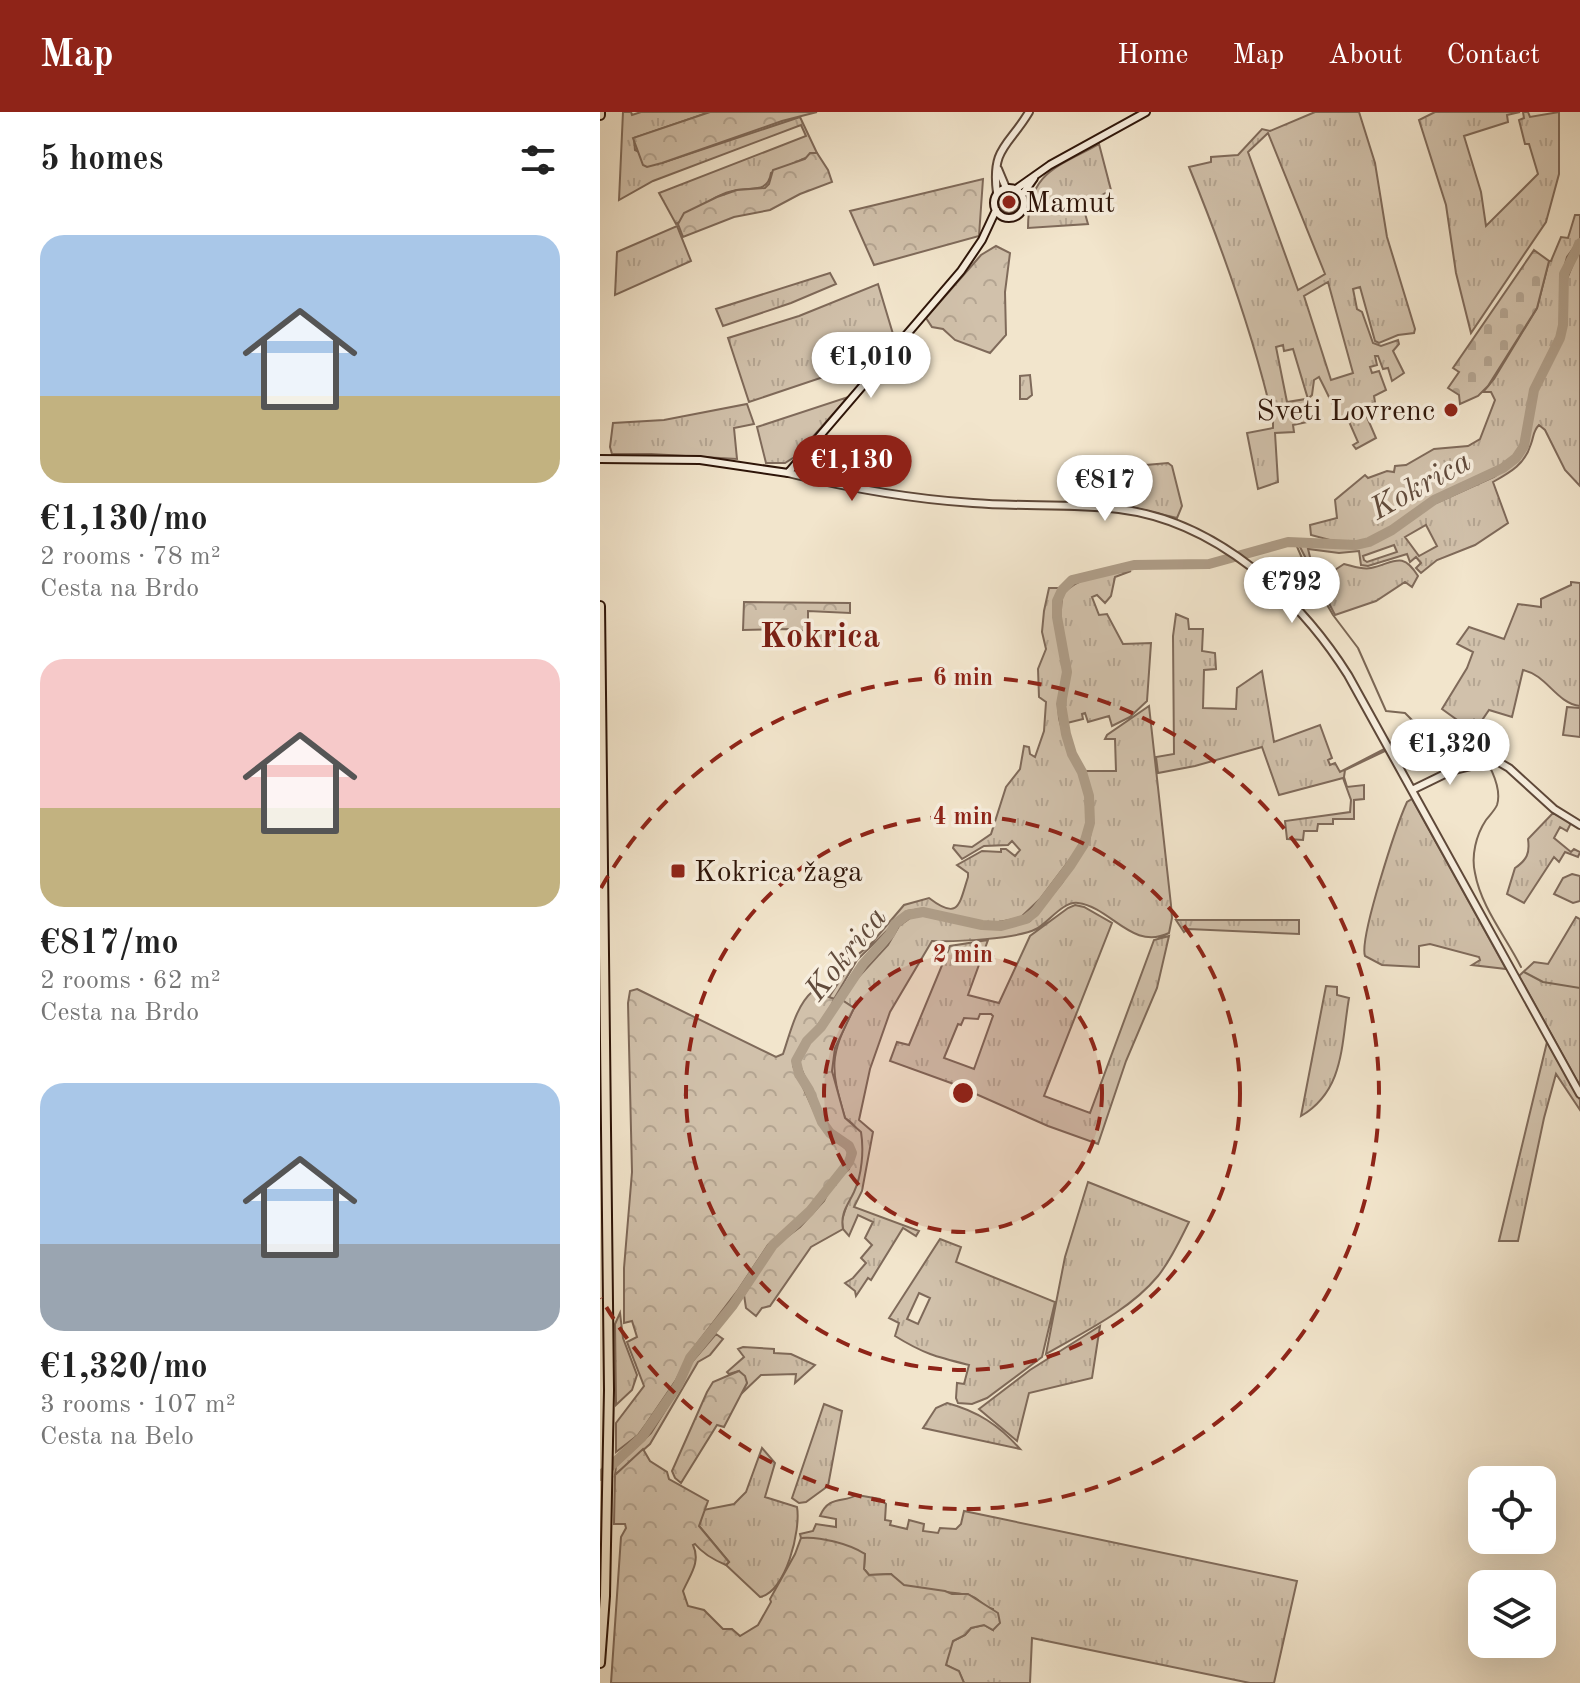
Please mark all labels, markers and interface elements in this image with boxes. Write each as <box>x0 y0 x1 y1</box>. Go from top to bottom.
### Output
text: Map <box>40 37 114 75</box>
text: Home <box>1117 42 1188 70</box>
text: Map <box>1232 42 1284 70</box>
text: About <box>1328 42 1403 70</box>
text: Contact <box>1447 42 1540 70</box>
icon: filters <box>516 138 560 182</box>
text: 5 homes <box>40 143 163 177</box>
place label: Mamut <box>1025 189 1115 219</box>
marker: Mamut <box>1000 193 1018 211</box>
icon: home <box>228 287 372 431</box>
pin: €1,010 <box>806 332 936 400</box>
text: €1,010 <box>830 345 912 371</box>
place label: Sveti Lovrenc <box>1256 397 1435 427</box>
marker: Sveti Lovrenc <box>1442 401 1460 419</box>
pin: €1,130 <box>787 435 917 503</box>
water label: Kokrica <box>1365 446 1477 528</box>
text: €1,130 <box>811 448 893 474</box>
pin: €817 <box>1058 455 1152 523</box>
text: €817 <box>1075 468 1135 494</box>
text: €1,130/mo <box>40 503 208 537</box>
text: 2 rooms · 78 m² <box>40 544 221 570</box>
pin: €792 <box>1245 557 1339 625</box>
text: €792 <box>1262 570 1322 596</box>
text: Cesta na Brdo <box>40 576 199 602</box>
district label: Kokrica <box>760 621 880 655</box>
text: 6 min <box>933 667 993 691</box>
icon: home <box>228 711 372 855</box>
pin: €1,320 <box>1385 719 1515 787</box>
text: €1,320 <box>1409 732 1491 758</box>
text: 4 min <box>933 806 993 830</box>
place label: Kokrica žaga <box>694 858 863 888</box>
marker: Kokrica žaga <box>669 862 687 880</box>
water label: Kokrica <box>800 902 894 1008</box>
text: €817/mo <box>40 927 179 961</box>
text: 2 min <box>933 944 993 968</box>
text: 2 rooms · 62 m² <box>40 968 221 994</box>
text: Cesta na Brdo <box>40 1000 199 1026</box>
centre of rings <box>949 1079 977 1107</box>
icon: home <box>228 1135 372 1279</box>
text: €1,320/mo <box>40 1351 208 1385</box>
text: 3 rooms · 107 m² <box>40 1392 236 1418</box>
text: Cesta na Belo <box>40 1424 194 1450</box>
map controls <box>1468 1466 1556 1658</box>
button: locate <box>1468 1466 1556 1554</box>
button: layers <box>1468 1570 1556 1658</box>

